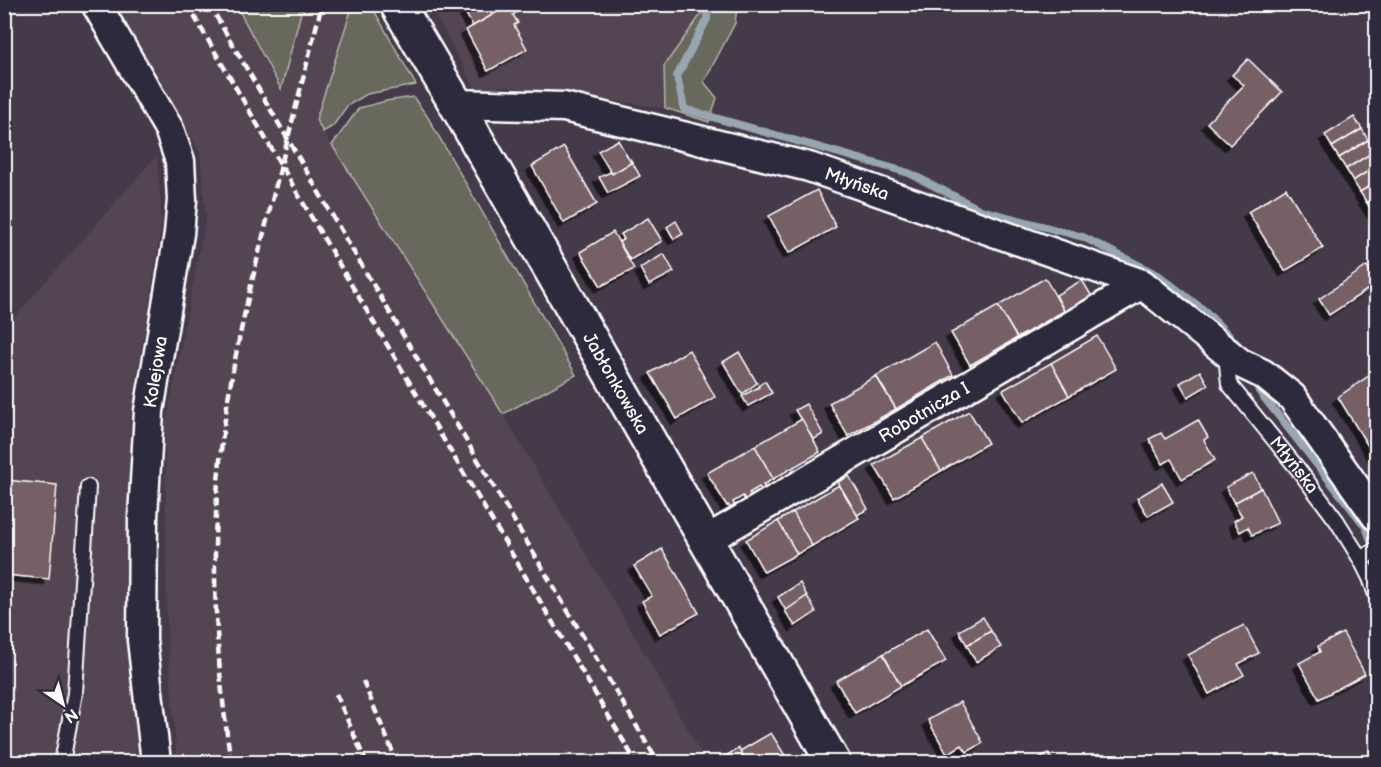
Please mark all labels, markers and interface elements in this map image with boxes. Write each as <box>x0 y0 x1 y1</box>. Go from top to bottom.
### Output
street label: Młyńska <box>822 163 892 205</box>
street label: Jabłonkowska <box>579 329 653 438</box>
street label: Kolejowa <box>140 334 172 410</box>
street label: Robotnicza I <box>875 377 973 447</box>
street label: Młyńska <box>1265 432 1323 497</box>
north arrow <box>33 674 93 734</box>
text: N <box>60 704 81 726</box>

